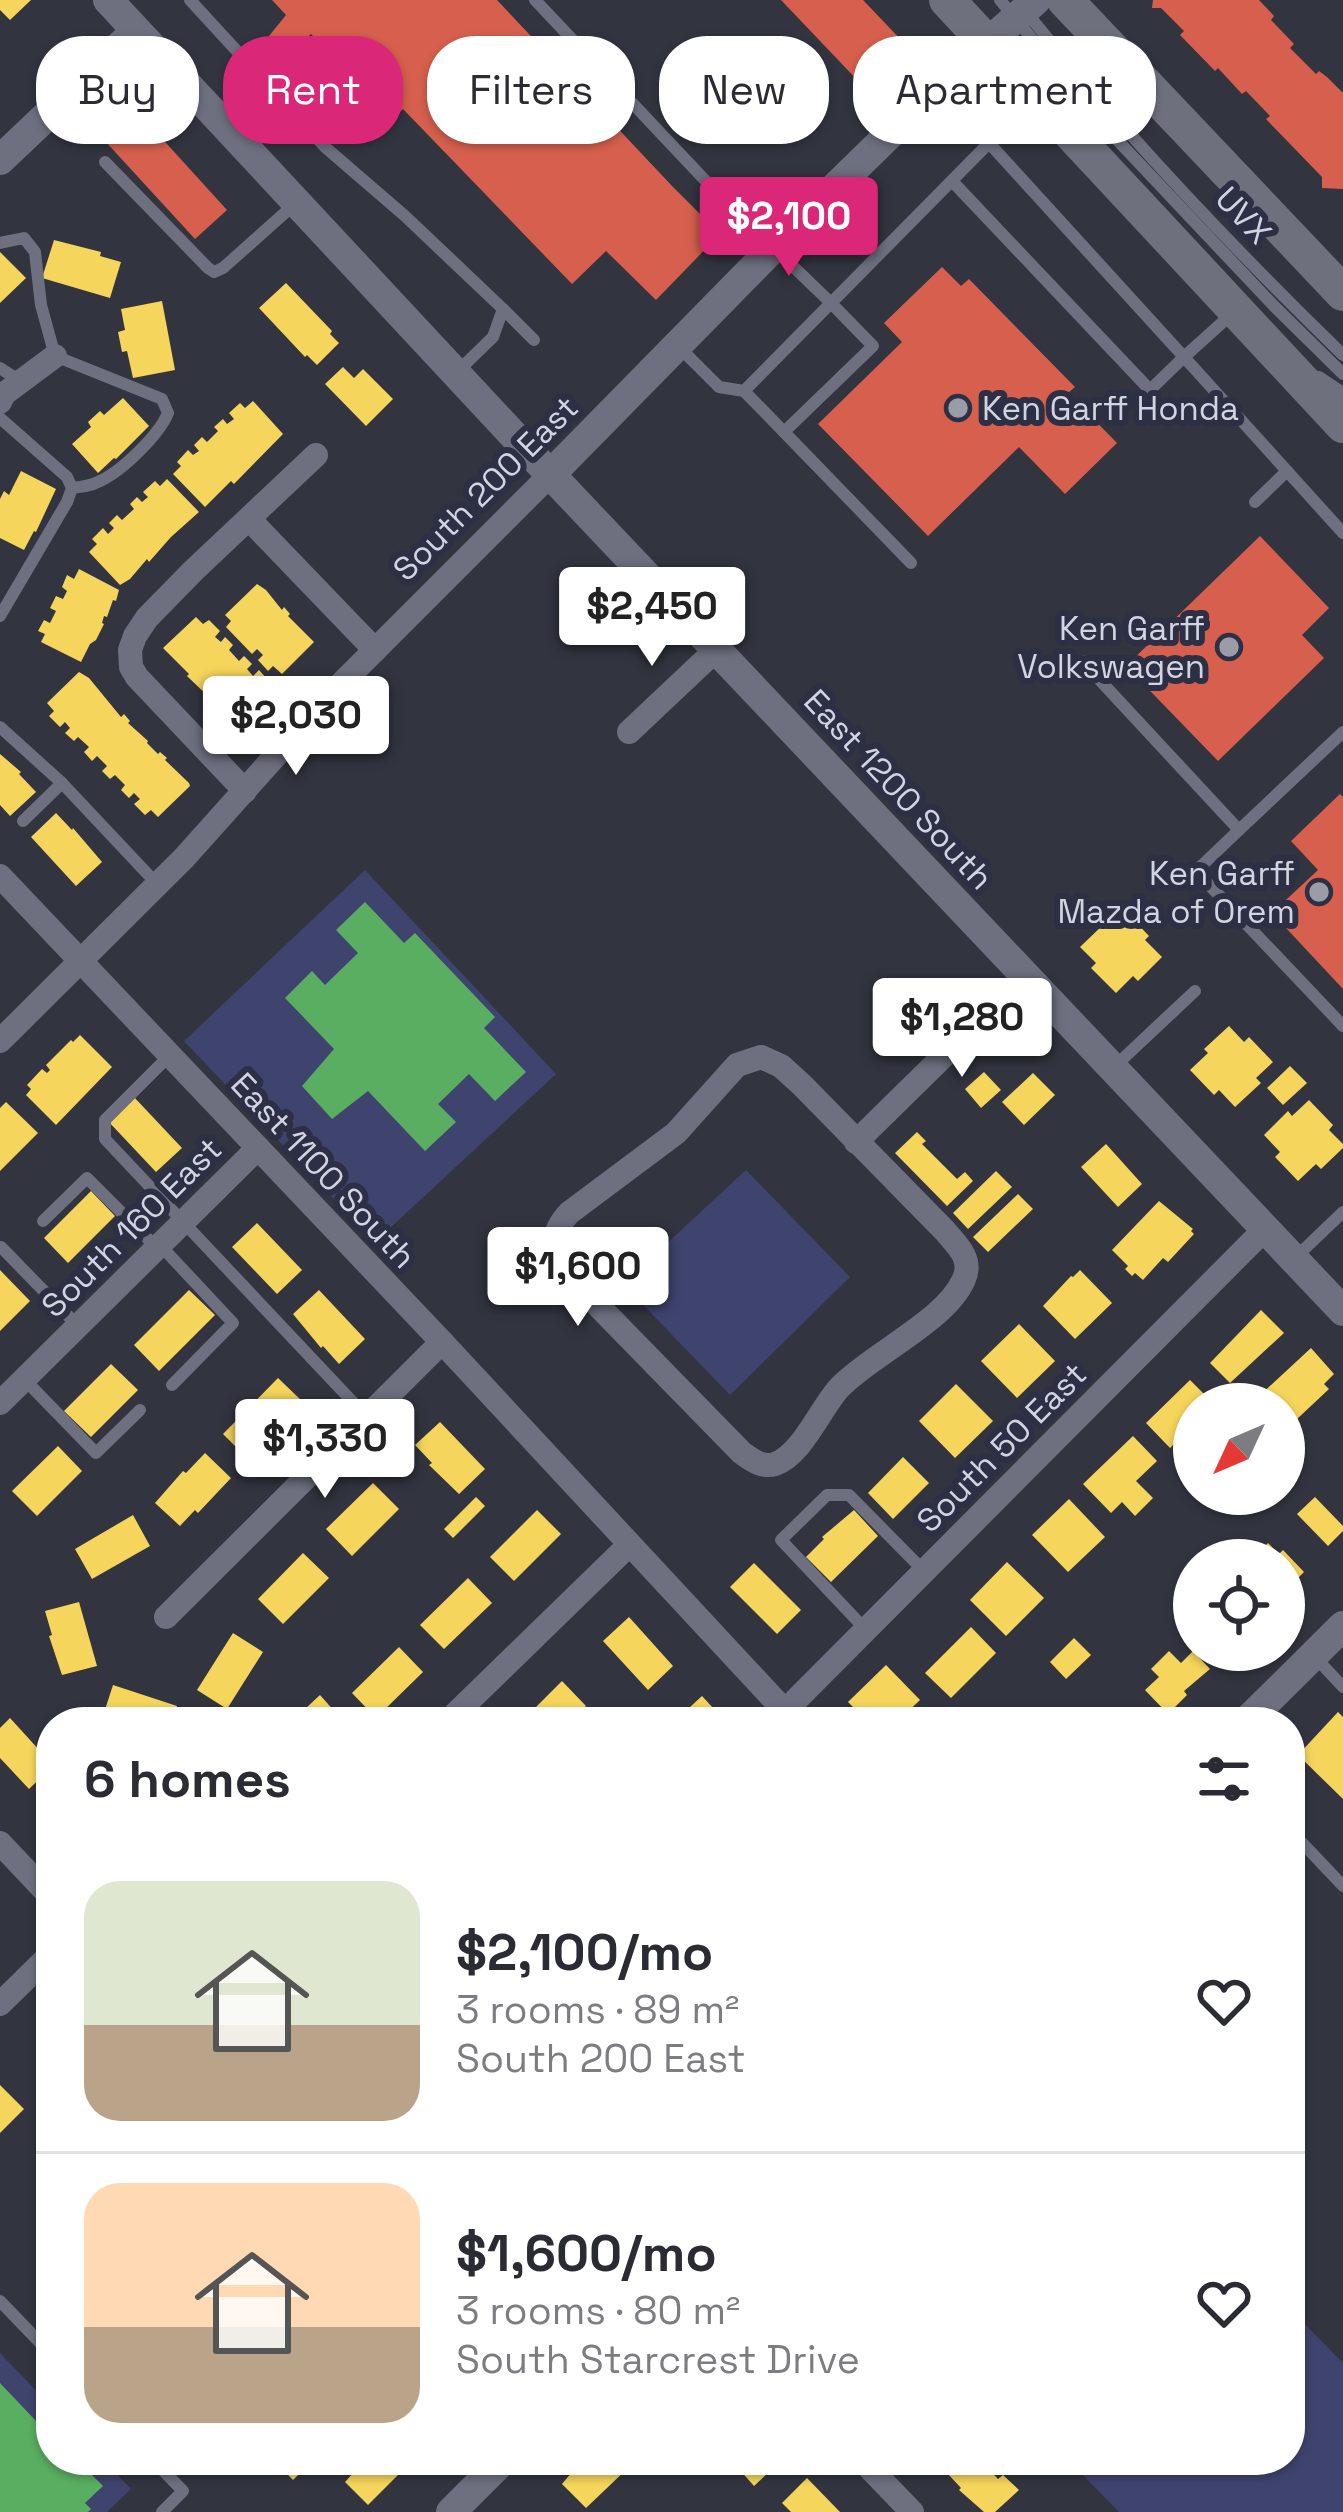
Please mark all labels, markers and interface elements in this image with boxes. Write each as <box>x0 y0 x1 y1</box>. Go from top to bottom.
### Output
chip: Buy <box>36 36 199 144</box>
chip: Rent <box>223 36 403 144</box>
chip: Filters <box>427 36 635 144</box>
chip: New <box>659 36 829 144</box>
chip: Apartment <box>853 36 1156 144</box>
pin: $2,100 <box>691 177 887 279</box>
street label: UVX <box>1206 178 1280 253</box>
text: $2,100 <box>727 191 851 240</box>
street label: South 200 East <box>384 387 587 590</box>
place label: Ken Garff Honda <box>982 388 1239 430</box>
marker: Ken Garff Honda <box>945 395 971 421</box>
pin: $2,450 <box>554 567 750 669</box>
text: $2,450 <box>586 581 718 630</box>
place label: Ken Garff Volkswagen <box>1017 608 1205 688</box>
marker: Ken Garff Volkswagen <box>1216 634 1242 660</box>
pin: $2,030 <box>198 676 394 778</box>
street label: East 1200 South <box>795 681 1002 899</box>
text: $2,030 <box>230 690 362 739</box>
place label: Ken Garff Mazda of Orem <box>1058 853 1295 933</box>
marker: Ken Garff Mazda of Orem <box>1306 879 1332 905</box>
pin: $1,280 <box>864 978 1060 1080</box>
text: $1,280 <box>900 992 1024 1041</box>
street label: East 1100 South <box>222 1064 425 1277</box>
street label: South 160 East <box>33 1129 231 1327</box>
pin: $1,600 <box>480 1227 676 1329</box>
text: $1,600 <box>515 1241 641 1290</box>
street label: South 50 East <box>908 1354 1096 1542</box>
north arrow <box>1173 1383 1305 1515</box>
map controls <box>1173 1383 1305 1671</box>
pin: $1,330 <box>227 1399 423 1501</box>
text: $1,330 <box>262 1413 388 1462</box>
button: locate <box>1173 1539 1305 1671</box>
icon: filters <box>1191 1746 1257 1812</box>
text: 6 homes <box>84 1747 291 1812</box>
text: $2,100/mo <box>456 1920 713 1985</box>
icon: home <box>180 1929 324 2073</box>
icon: heart <box>1191 1968 1257 2034</box>
text: 3 rooms · 89 m² <box>456 1985 739 2034</box>
text: South 200 East <box>456 2034 746 2083</box>
text: $1,600/mo <box>456 2221 717 2286</box>
icon: home <box>180 2231 324 2375</box>
icon: heart <box>1191 2270 1257 2336</box>
text: 3 rooms · 80 m² <box>456 2286 740 2335</box>
text: South Starcrest Drive <box>456 2335 860 2384</box>

